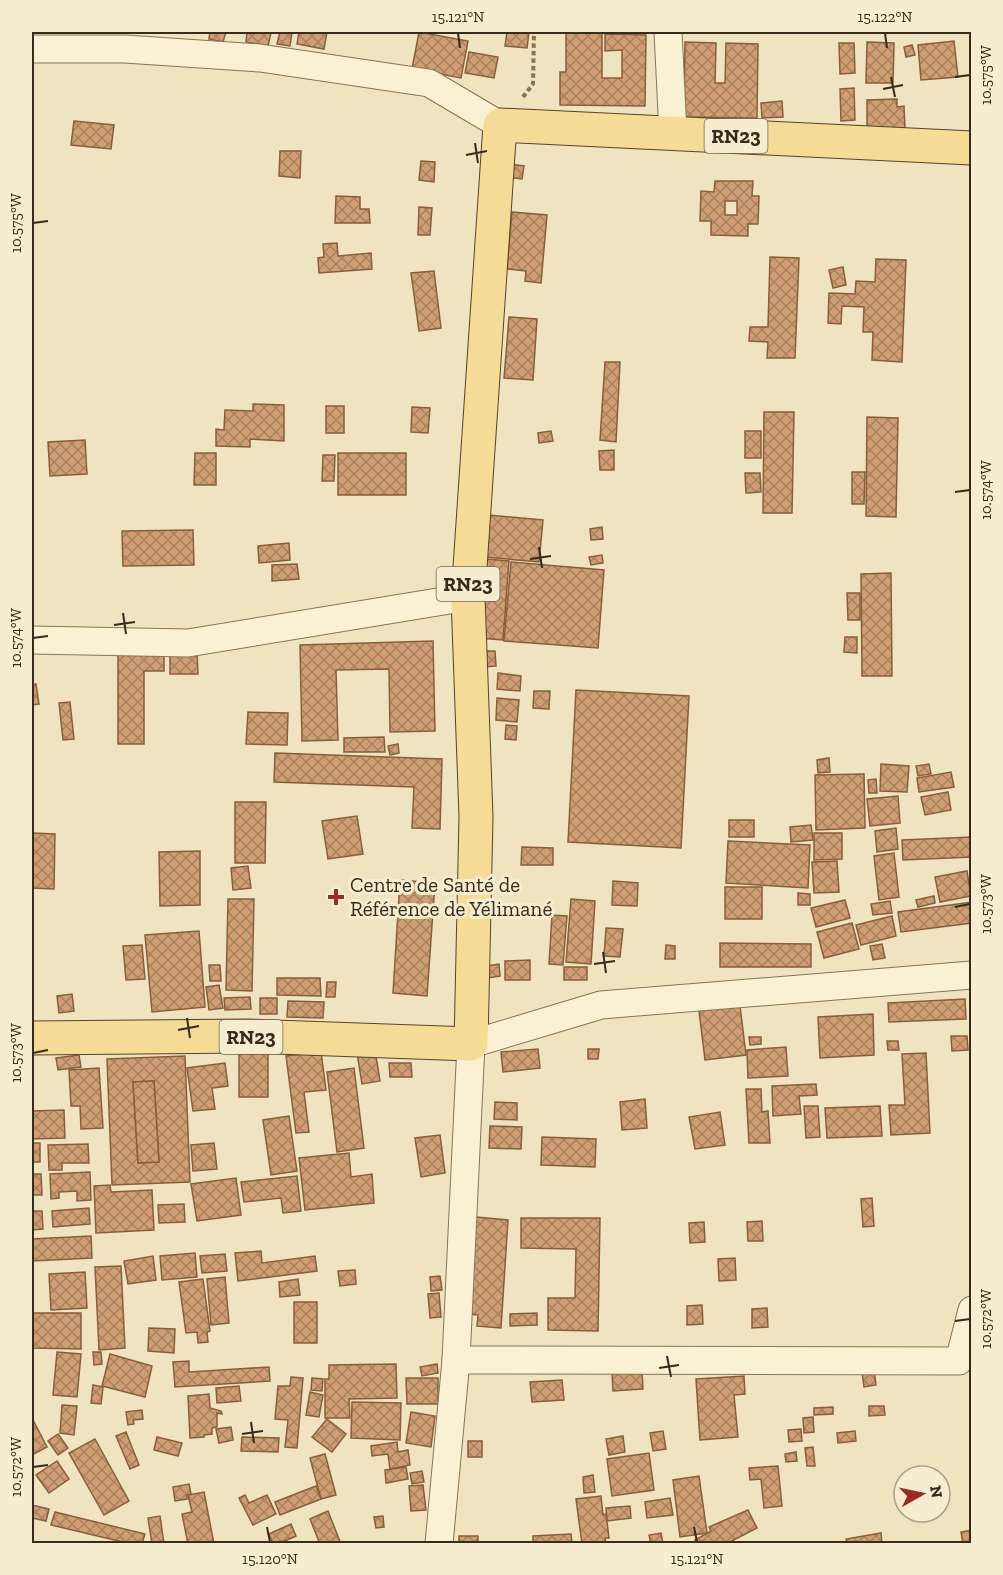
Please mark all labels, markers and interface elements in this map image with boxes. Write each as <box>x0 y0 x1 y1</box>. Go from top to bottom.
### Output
text: 15.121°N <box>432 8 484 26</box>
text: 15.122°N <box>858 8 912 26</box>
text: 10.575°W <box>977 45 995 105</box>
road number: RN23 <box>704 119 768 153</box>
text: 10.575°W <box>7 193 25 253</box>
text: 10.574°W <box>977 460 995 520</box>
road number: RN23 <box>436 567 500 601</box>
text: 10.574°W <box>7 608 25 668</box>
place label: Centre de Santé de Référence de Yélimané <box>350 872 552 921</box>
text: 10.573°W <box>977 874 995 934</box>
marker: Centre de Santé de Référence de Yélimané <box>327 888 345 906</box>
road number: RN23 <box>220 1020 282 1054</box>
text: 10.573°W <box>7 1023 25 1083</box>
text: 10.572°W <box>977 1289 995 1349</box>
text: 10.572°W <box>7 1437 25 1497</box>
north arrow <box>892 1464 952 1524</box>
text: N <box>926 1484 947 1499</box>
text: 15.120°N <box>242 1550 298 1568</box>
text: 15.121°N <box>671 1550 723 1568</box>

